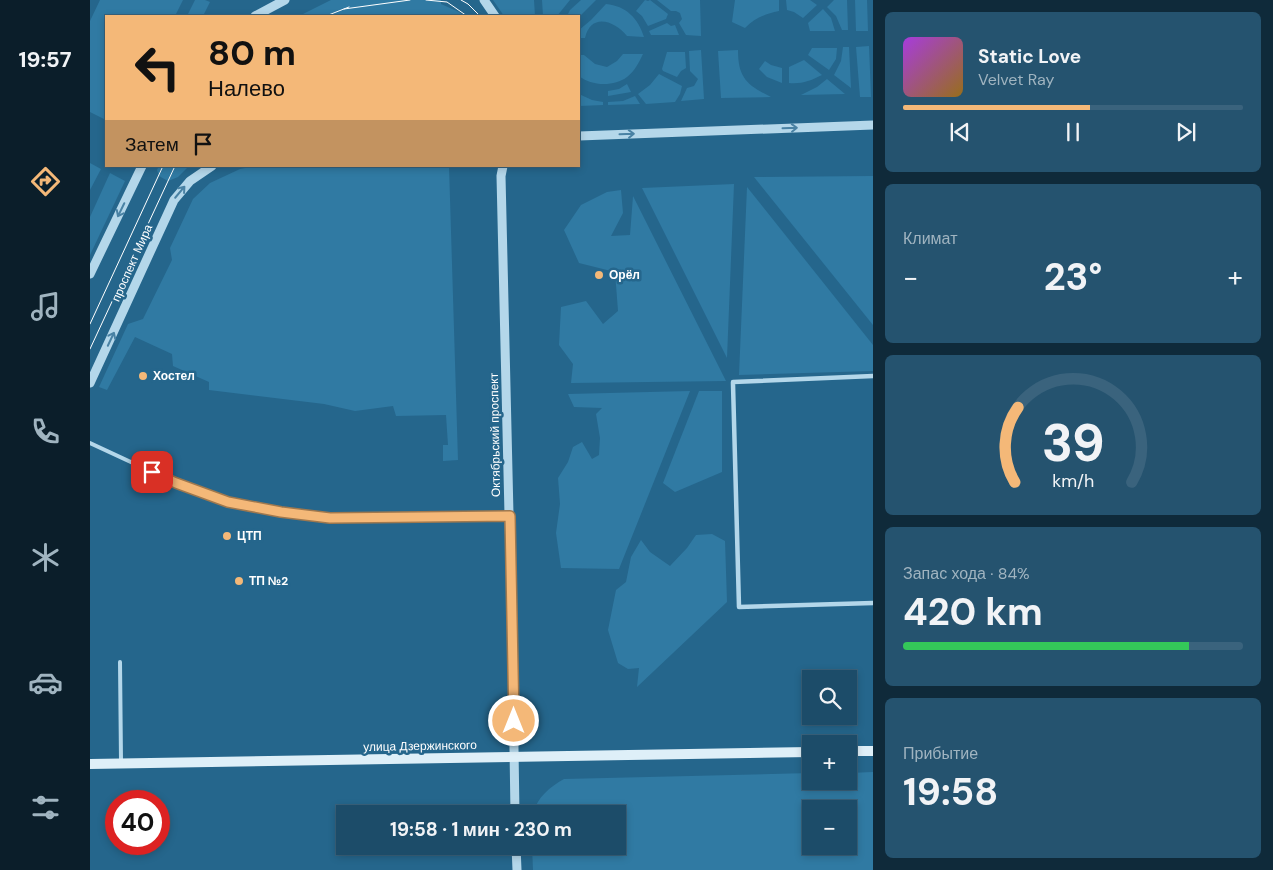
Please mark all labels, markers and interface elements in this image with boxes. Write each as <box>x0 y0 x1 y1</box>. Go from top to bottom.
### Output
text: 80 m <box>208 30 296 76</box>
icon: left <box>125 35 190 100</box>
text: Static Love <box>978 44 1081 69</box>
text: 19:57 <box>19 45 71 74</box>
text: Velvet Ray <box>978 69 1054 90</box>
text: Налево <box>208 74 285 103</box>
icon: previous <box>946 118 974 146</box>
icon: pause <box>1059 118 1087 146</box>
icon: next <box>1172 118 1200 146</box>
one-way arrow <box>782 123 798 133</box>
icon: arrive <box>189 130 217 158</box>
one-way arrow <box>619 130 635 139</box>
text: Затем <box>125 132 179 157</box>
icon: directions <box>28 164 63 199</box>
one-way arrow <box>175 186 186 199</box>
one-way arrow <box>115 202 125 217</box>
street label: проспект Мира <box>108 221 156 304</box>
text: Климат <box>903 228 957 249</box>
text: 23° <box>1044 252 1102 302</box>
text: − <box>903 259 918 296</box>
text: + <box>1228 259 1243 296</box>
place label: Орёл <box>609 267 640 283</box>
marker: Орёл <box>593 269 605 281</box>
icon: music <box>28 289 63 324</box>
one-way arrow <box>107 332 116 347</box>
place label: Хостел <box>153 368 195 384</box>
marker: Хостел <box>137 370 149 382</box>
street label: Октябрьский проспект <box>486 372 504 497</box>
text: 39 <box>1041 409 1105 477</box>
icon: phone <box>28 414 63 449</box>
pin <box>131 451 173 493</box>
icon: arrive <box>138 458 166 486</box>
text: km/h <box>1052 469 1094 493</box>
place label: ЦТП <box>237 528 262 544</box>
marker: ЦТП <box>221 530 233 542</box>
icon: climate <box>28 540 63 575</box>
text: Запас хода · 84% <box>903 563 1030 584</box>
place label: ТП №2 <box>249 573 288 589</box>
marker: ТП №2 <box>233 575 245 587</box>
text: 420 km <box>903 587 1043 637</box>
icon: car <box>28 665 63 700</box>
map controls <box>802 670 857 855</box>
button: search <box>802 670 857 725</box>
position arrow <box>487 694 539 746</box>
button: + <box>802 735 857 790</box>
street label: улица Дзержинского <box>363 737 477 755</box>
text: Прибытие <box>903 743 978 764</box>
text: 19:58 <box>903 767 998 817</box>
icon: filters <box>28 790 63 825</box>
speed limit sign: 40 <box>105 790 170 855</box>
button: − <box>802 800 857 855</box>
text: 19:58 · 1 мин · 230 m <box>390 817 572 842</box>

